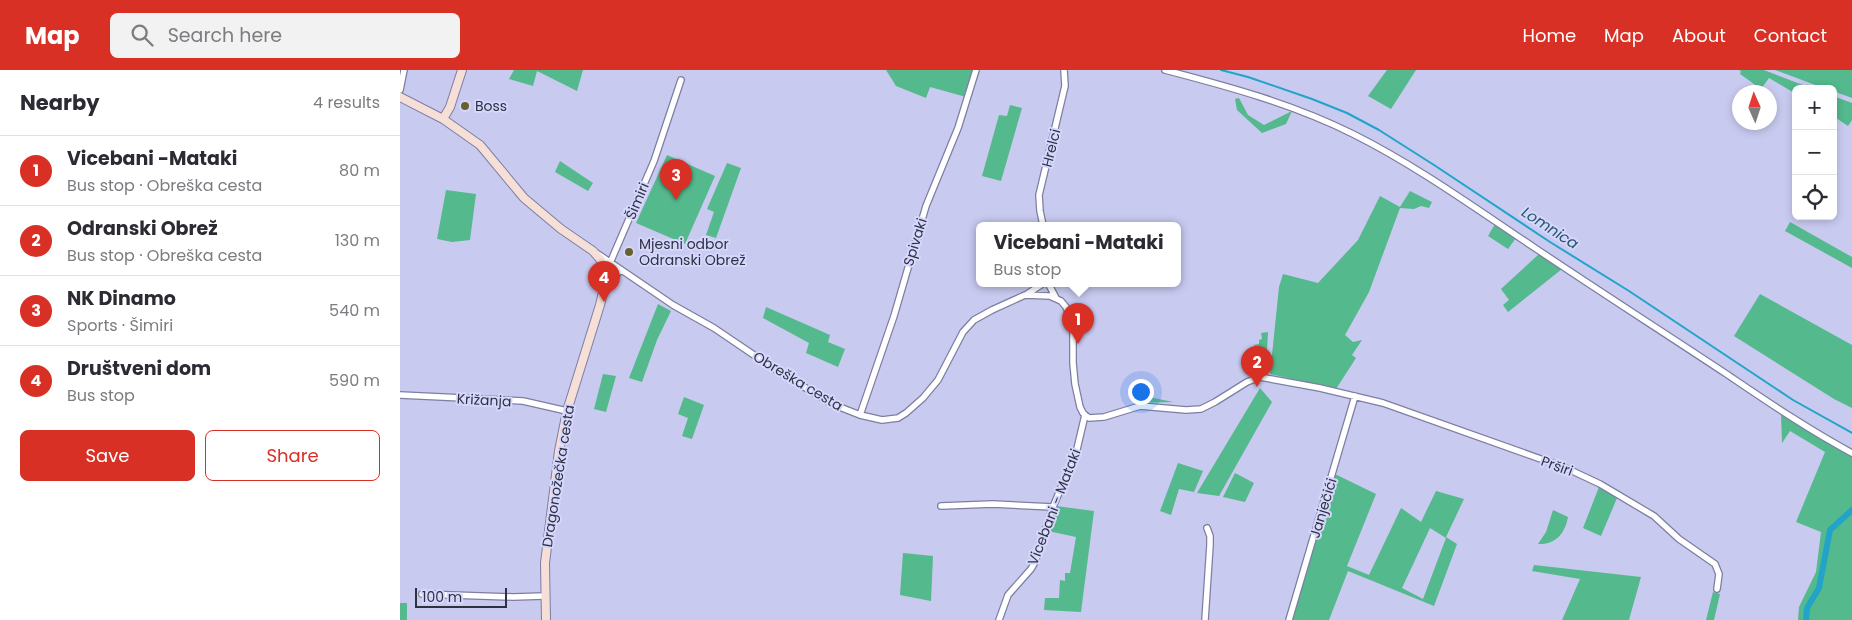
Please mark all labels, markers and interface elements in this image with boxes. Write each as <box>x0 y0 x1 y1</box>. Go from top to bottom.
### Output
search box <box>110 13 460 58</box>
text: Map <box>25 19 80 52</box>
icon: search <box>128 21 156 49</box>
text: Search here <box>168 22 282 49</box>
text: Home <box>1522 23 1576 48</box>
text: Map <box>1604 23 1644 48</box>
text: About <box>1672 23 1726 48</box>
text: Contact <box>1754 23 1827 48</box>
north arrow <box>1732 85 1777 130</box>
map controls <box>1792 85 1837 220</box>
button: + <box>1792 85 1837 130</box>
text: Nearby <box>20 88 100 117</box>
text: 4 results <box>313 91 380 114</box>
place label: Boss <box>475 96 507 116</box>
marker: Boss <box>459 100 471 112</box>
street label: Hrelci <box>1037 127 1065 169</box>
button: − <box>1792 130 1837 175</box>
text: Vicebani -Mataki <box>67 145 237 172</box>
text: 1 <box>33 159 39 182</box>
text: 80 m <box>339 159 380 182</box>
pin: 3 <box>660 159 692 200</box>
text: Bus stop · Obreška cesta <box>67 174 262 197</box>
button: locate <box>1792 175 1837 220</box>
street label: Šimiri <box>620 180 654 222</box>
water label: Lomnica <box>1518 201 1583 254</box>
text: Odranski Obrež <box>67 215 218 242</box>
street label: Spivaki <box>898 216 932 268</box>
popup <box>976 222 1181 287</box>
text: 2 <box>31 229 41 252</box>
text: 130 m <box>335 229 380 252</box>
text: Vicebani -Mataki <box>993 229 1164 256</box>
place label: Mjesni odbor Odranski Obrež <box>639 234 746 270</box>
text: Bus stop · Obreška cesta <box>67 244 262 267</box>
marker: Mjesni odbor Odranski Obrež <box>623 246 635 258</box>
text: Bus stop <box>993 258 1061 281</box>
pin: 4 <box>588 261 620 302</box>
text: NK Dinamo <box>67 285 176 312</box>
text: 3 <box>31 299 41 322</box>
text: 540 m <box>329 299 380 322</box>
pin: 1 <box>1062 303 1094 344</box>
text: Sports · Šimiri <box>67 314 173 337</box>
street label: Obreška cesta <box>750 346 846 416</box>
pin: 2 <box>1241 346 1273 387</box>
text: Društveni dom <box>67 355 211 382</box>
text: 4 <box>31 369 41 392</box>
text: 590 m <box>329 369 380 392</box>
your location <box>1128 379 1154 405</box>
text: Bus stop <box>67 384 135 407</box>
street label: Križanja <box>456 389 512 411</box>
street label: Dragonožečka cesta <box>537 403 579 549</box>
button: Save <box>20 430 195 481</box>
button: Share <box>205 430 380 481</box>
street label: Vicebani - Mataki <box>1023 446 1085 568</box>
street label: Prširi <box>1538 451 1576 481</box>
street label: Janječići <box>1304 475 1342 541</box>
scale bar <box>415 585 508 608</box>
text: 100 m <box>422 587 462 607</box>

